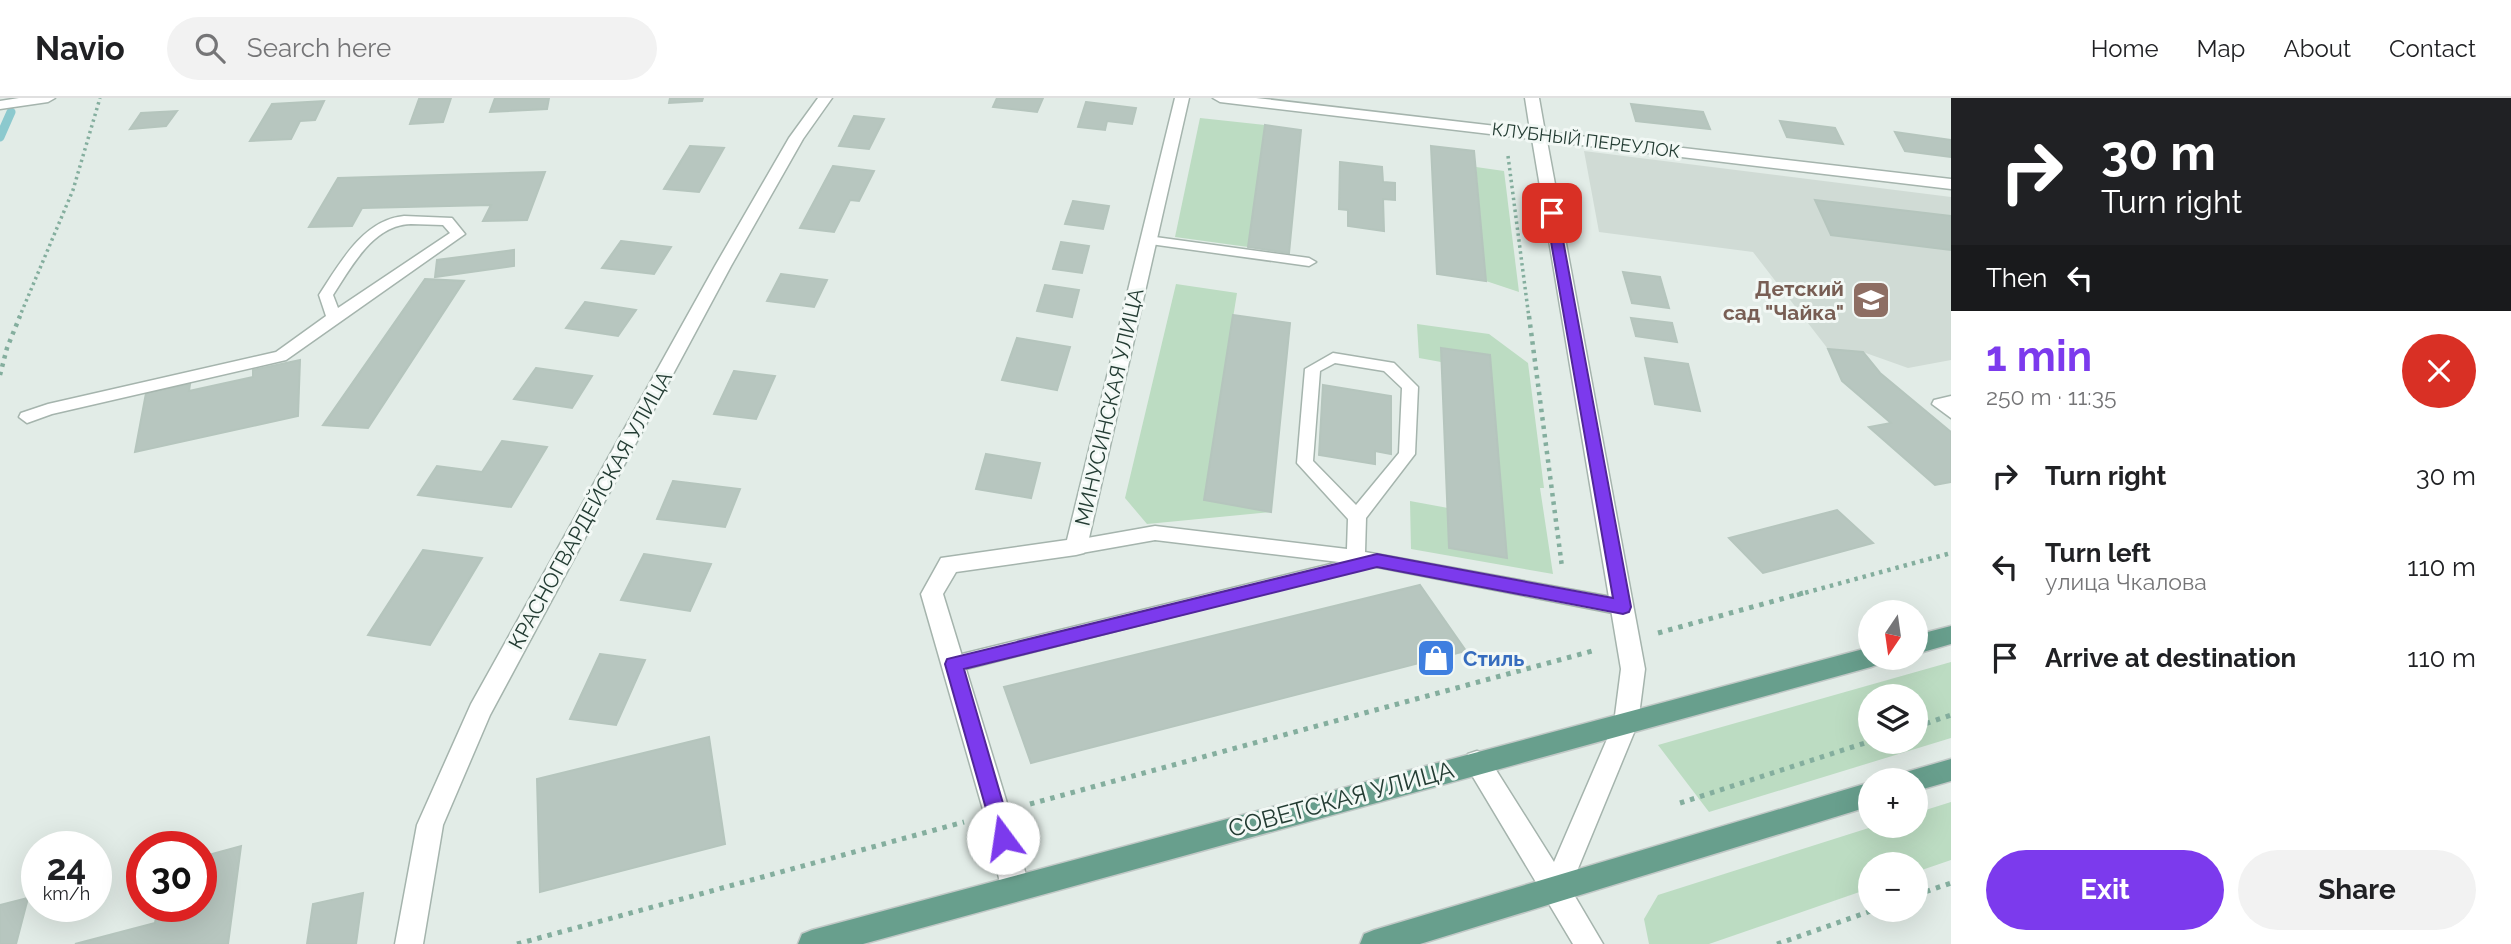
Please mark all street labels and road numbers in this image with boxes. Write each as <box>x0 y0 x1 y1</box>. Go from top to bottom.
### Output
street label: КЛУБНЫЙ ПЕРЕУЛОК <box>1491 118 1681 162</box>
street label: МИНУСИНСКАЯ УЛИЦА <box>1069 286 1149 528</box>
street label: КРАСНОГВАРДЕЙСКАЯ УЛИЦА <box>503 367 677 653</box>
street label: СОВЕТСКАЯ УЛИЦА <box>1225 755 1457 843</box>

